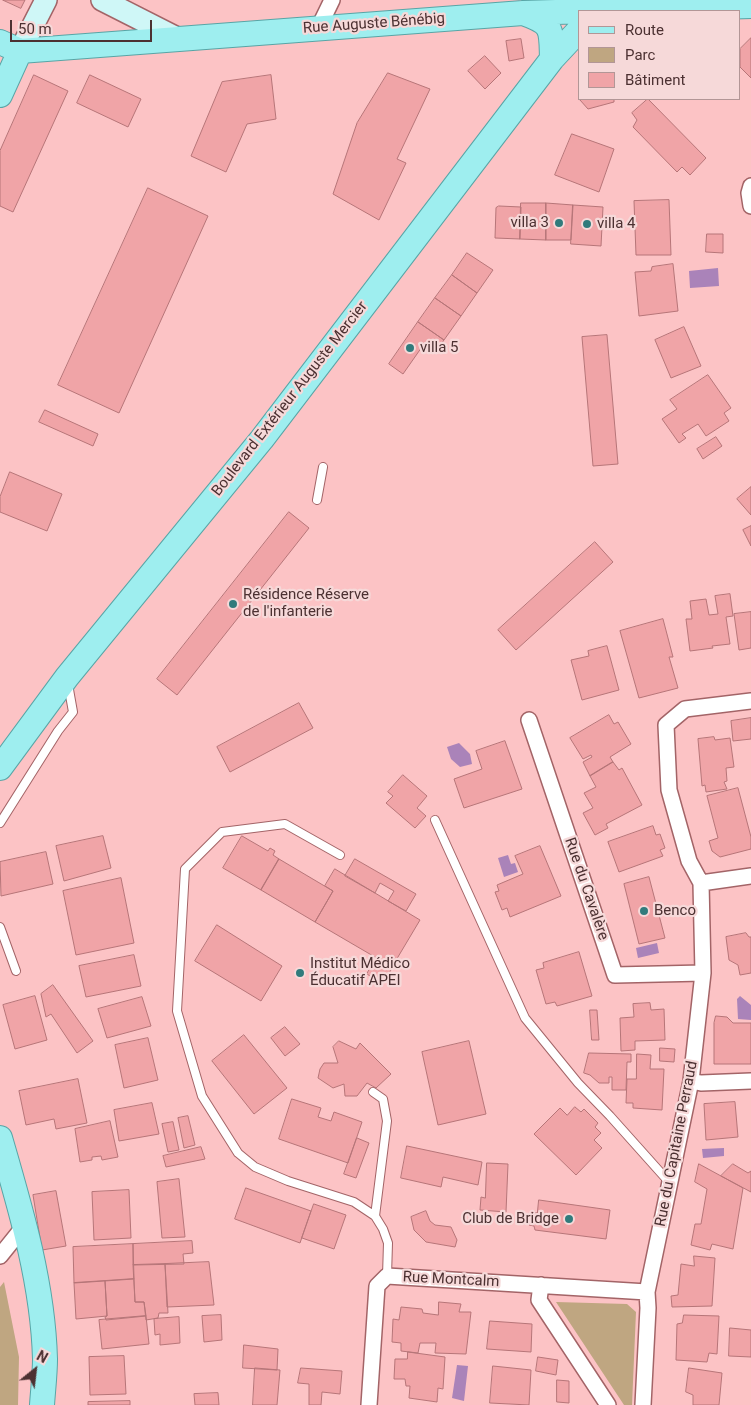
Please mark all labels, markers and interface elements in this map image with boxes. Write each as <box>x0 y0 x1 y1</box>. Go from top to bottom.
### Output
scale bar <box>12 10 155 42</box>
street label: Rue Auguste Bénébig <box>302 10 446 38</box>
legend <box>578 10 741 100</box>
text: 50 m <box>18 20 52 38</box>
text: Route <box>625 21 664 39</box>
text: Parc <box>625 46 655 64</box>
text: Bâtiment <box>625 71 685 89</box>
place label: villa 3 <box>510 214 549 232</box>
place label: villa 4 <box>597 215 636 233</box>
marker: villa 3 <box>553 217 565 229</box>
marker: villa 4 <box>581 218 593 230</box>
street label: Boulevard Extérieur Auguste Mercier <box>208 298 372 500</box>
place label: villa 5 <box>420 339 459 357</box>
marker: villa 5 <box>404 342 416 354</box>
place label: Résidence Réserve de l'infanterie <box>243 586 369 621</box>
marker: Résidence Réserve de l'infanterie <box>227 598 239 610</box>
street label: Rue du Cavalère <box>560 835 612 943</box>
place label: Benco <box>654 902 696 920</box>
marker: Benco <box>638 905 650 917</box>
place label: Institut Médico Éducatif APEI <box>310 955 410 990</box>
marker: Institut Médico Éducatif APEI <box>294 967 306 979</box>
street label: Rue du Capitaine Perraud <box>652 1060 702 1228</box>
place label: Club de Bridge <box>462 1210 559 1228</box>
marker: Club de Bridge <box>563 1213 575 1225</box>
street label: Rue Montcalm <box>402 1268 500 1292</box>
north arrow <box>10 1345 60 1395</box>
text: N <box>34 1347 50 1366</box>

